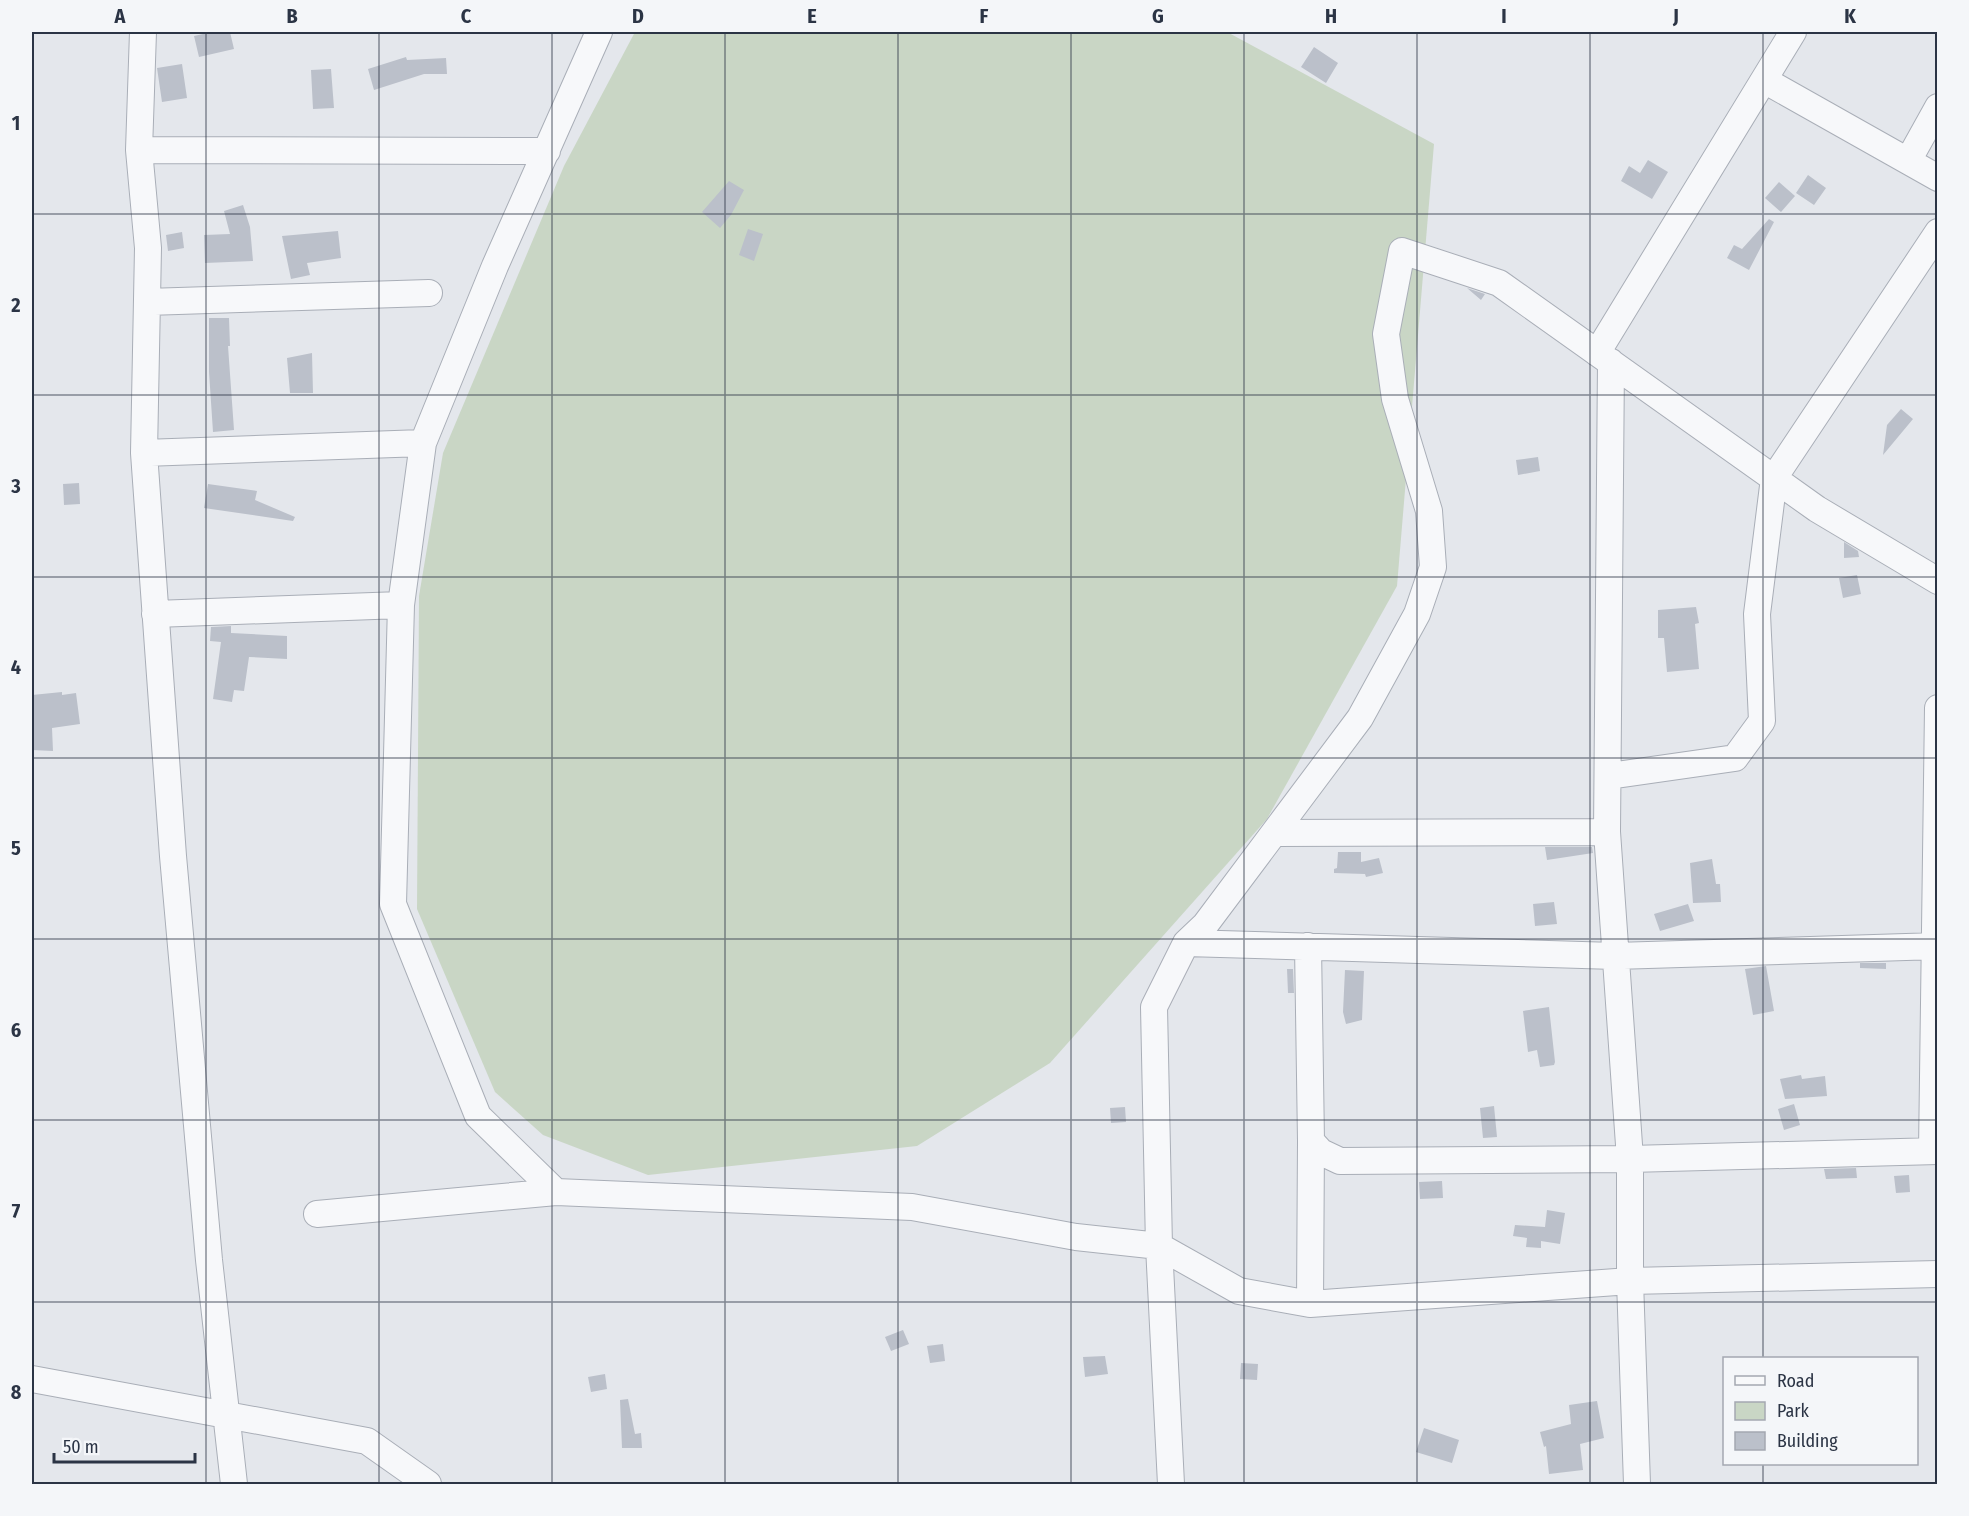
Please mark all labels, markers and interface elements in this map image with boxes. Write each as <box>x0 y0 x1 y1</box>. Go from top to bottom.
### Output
text: A <box>114 4 127 28</box>
text: B <box>286 4 298 28</box>
text: C <box>461 4 472 28</box>
text: D <box>632 4 644 28</box>
text: E <box>807 4 817 28</box>
text: F <box>980 4 989 28</box>
text: G <box>1152 4 1164 28</box>
text: H <box>1325 4 1337 28</box>
text: I <box>1501 4 1507 28</box>
text: J <box>1672 4 1679 28</box>
text: K <box>1844 4 1856 28</box>
text: 1 <box>12 111 20 135</box>
text: 2 <box>10 293 21 317</box>
text: 3 <box>10 474 21 498</box>
text: 4 <box>11 655 21 679</box>
text: 5 <box>11 836 21 860</box>
text: 6 <box>11 1018 21 1042</box>
text: 7 <box>12 1199 21 1223</box>
legend <box>1723 1357 1918 1465</box>
text: Road <box>1777 1370 1814 1392</box>
text: 8 <box>11 1380 22 1404</box>
text: Park <box>1777 1400 1810 1422</box>
scale bar <box>54 1426 195 1464</box>
text: Building <box>1777 1430 1838 1452</box>
text: 50 m <box>63 1436 99 1458</box>

